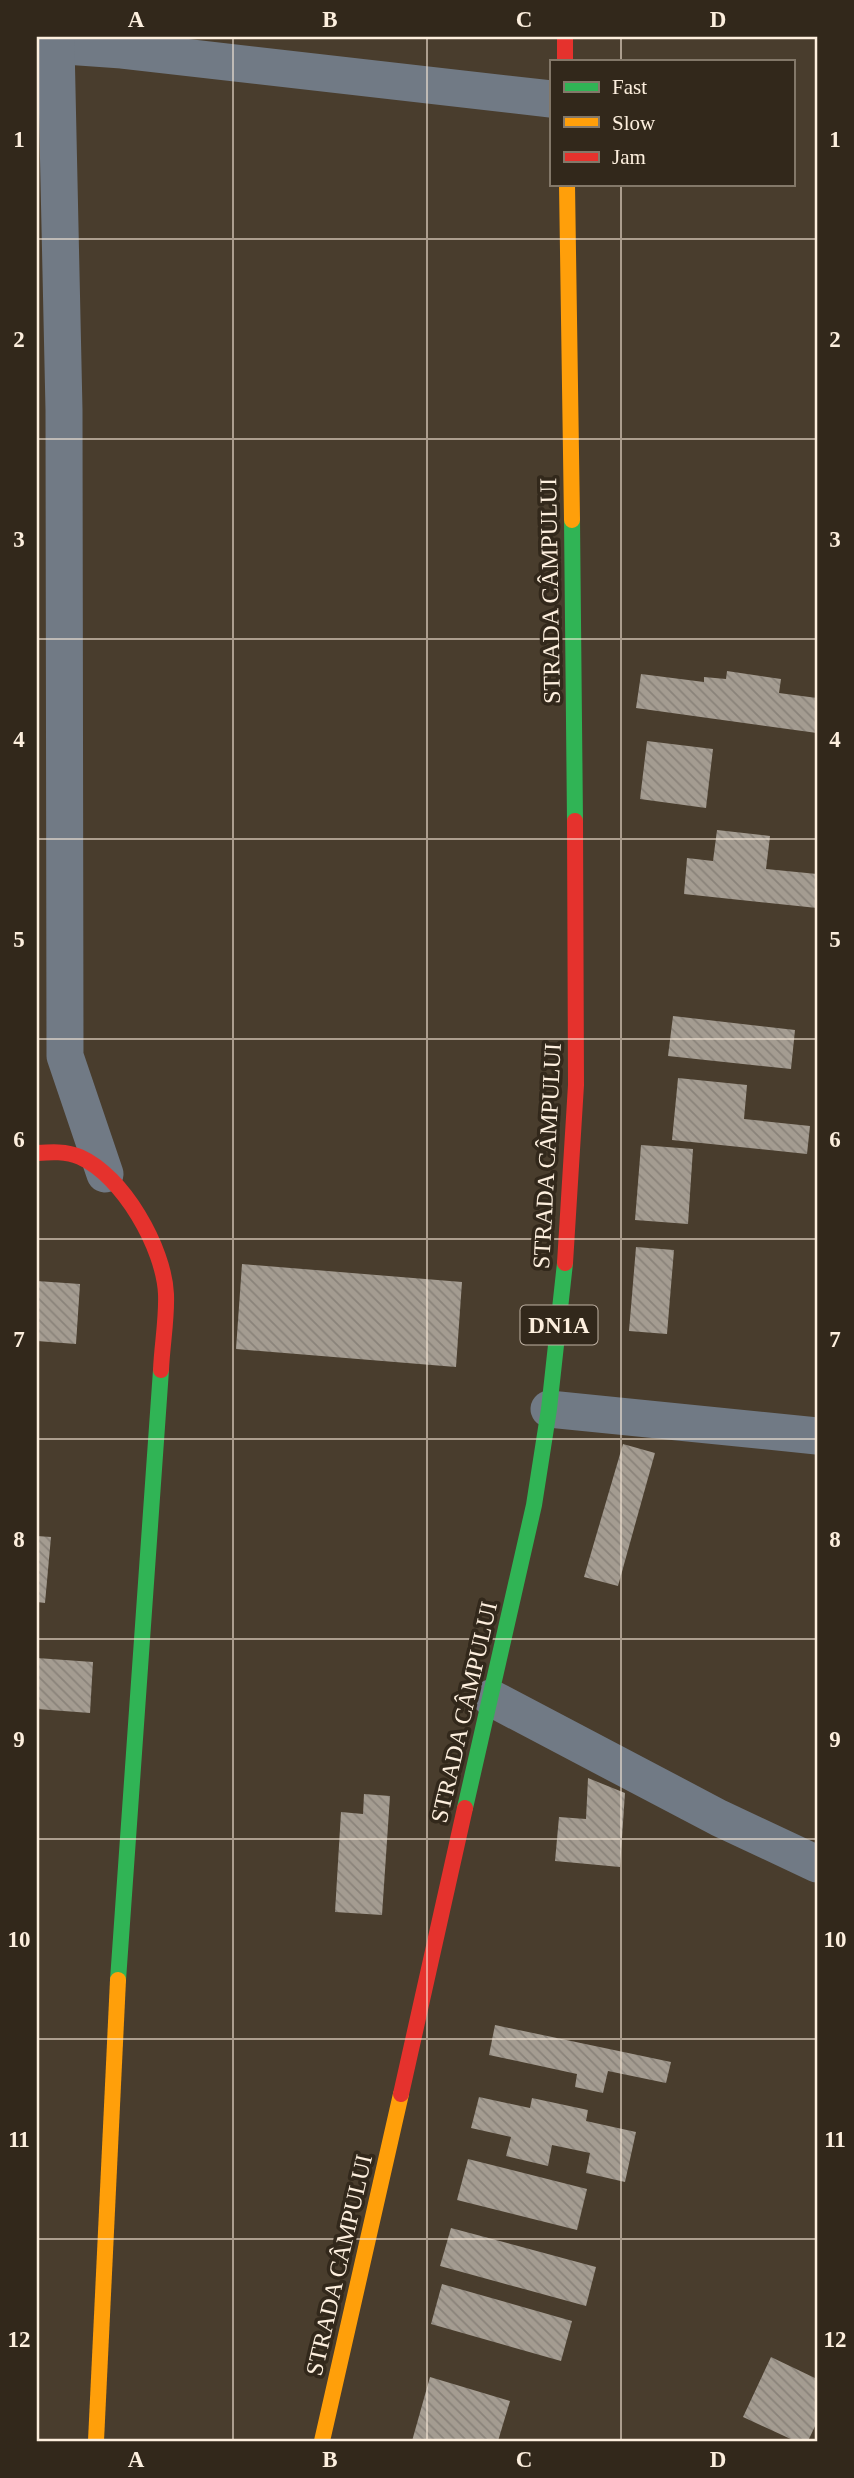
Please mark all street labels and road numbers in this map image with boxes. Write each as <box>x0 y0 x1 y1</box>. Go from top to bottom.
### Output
street label: STRADA CÂMPULUI <box>535 478 565 704</box>
street label: STRADA CÂMPULUI <box>528 1042 566 1270</box>
road number: DN1A <box>520 1306 598 1344</box>
street label: STRADA CÂMPULUI <box>426 1599 502 1825</box>
street label: STRADA CÂMPULUI <box>301 2152 377 2378</box>

